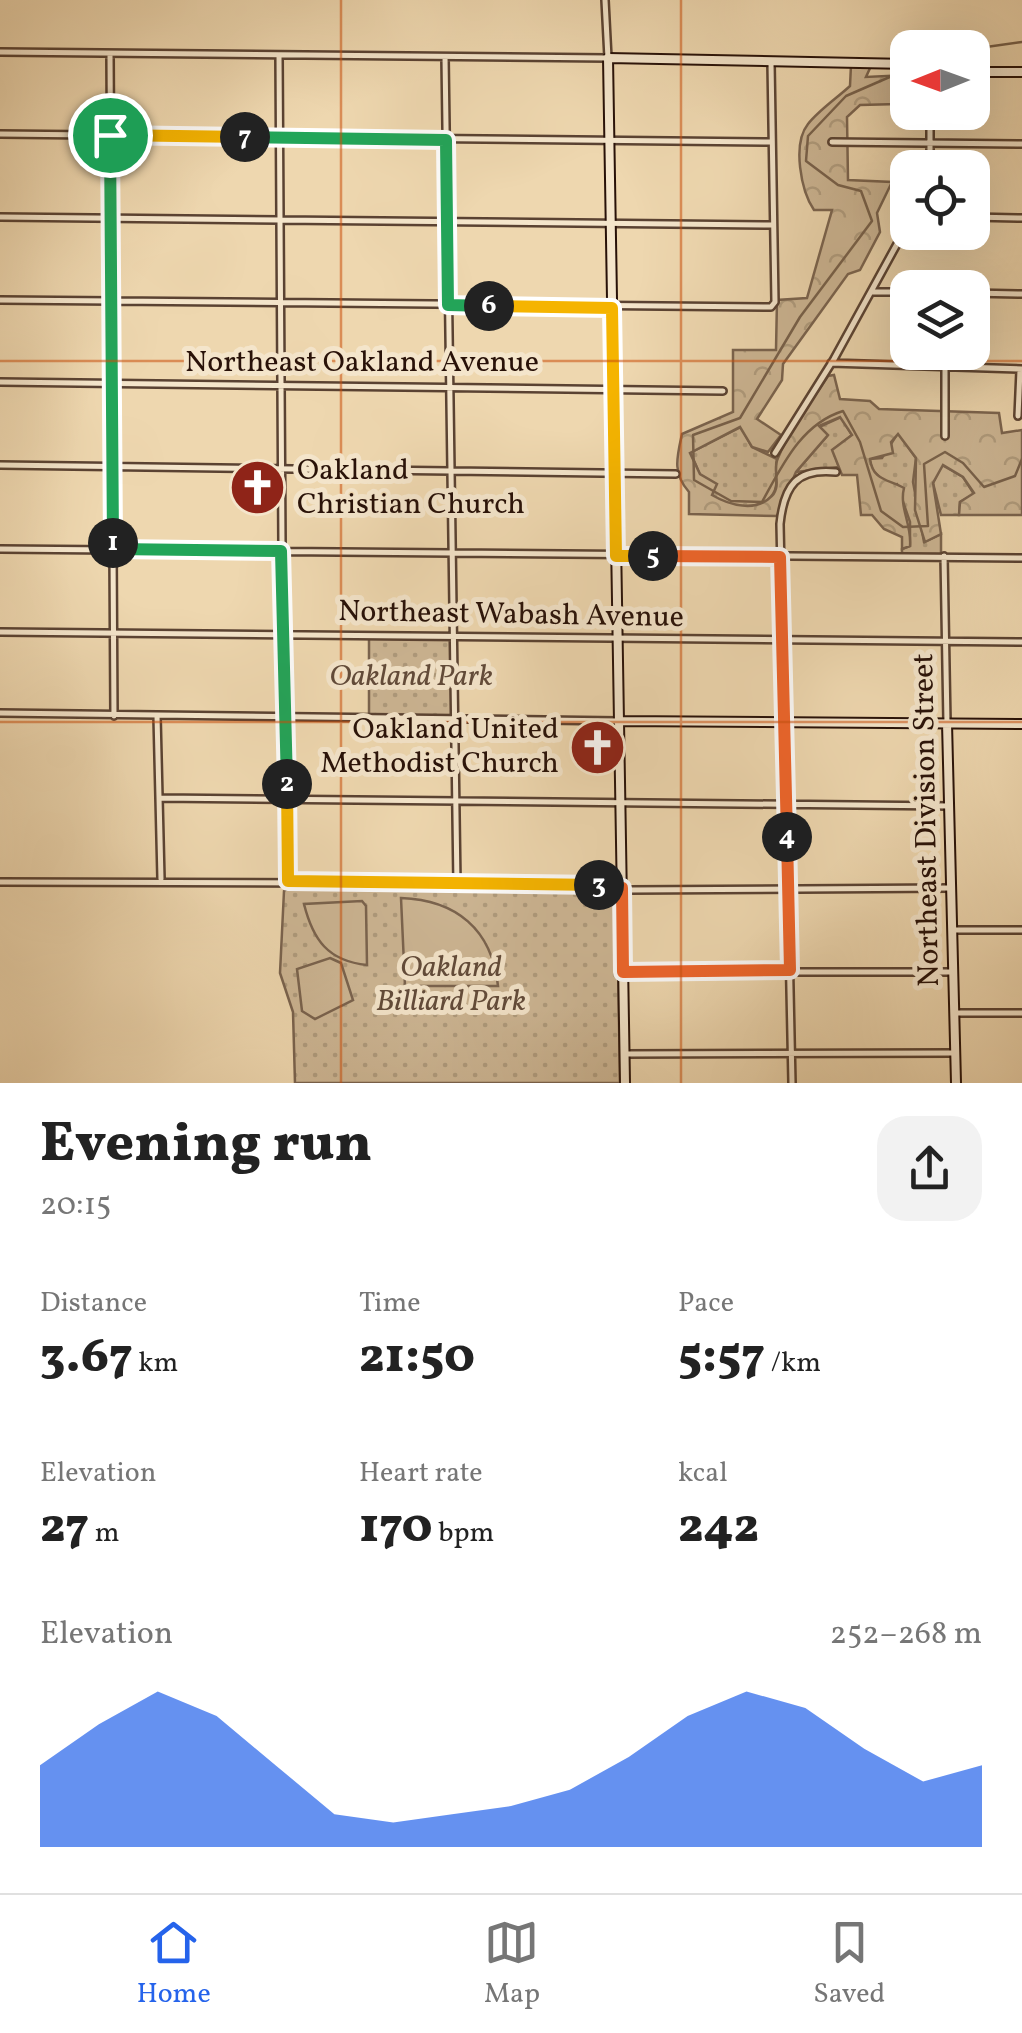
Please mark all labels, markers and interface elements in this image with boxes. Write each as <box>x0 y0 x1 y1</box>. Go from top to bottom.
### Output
north arrow <box>890 30 990 130</box>
map controls <box>890 30 990 370</box>
pin <box>68 93 153 178</box>
icon: arrive <box>83 108 138 163</box>
pin: 7 <box>220 112 270 162</box>
text: 7 <box>238 117 252 156</box>
button: locate <box>890 150 990 250</box>
button: layers <box>890 270 990 370</box>
pin: 6 <box>464 281 514 331</box>
text: 6 <box>481 286 497 325</box>
street label: Northeast Oakland Avenue <box>185 342 539 384</box>
place label: Oakland Christian Church <box>297 450 525 526</box>
church icon: Oakland Christian Church <box>228 458 288 518</box>
pin: 1 <box>88 518 138 568</box>
text: 1 <box>107 523 119 562</box>
pin: 5 <box>628 531 678 581</box>
text: 5 <box>646 536 660 575</box>
street label: Northeast Wabash Avenue <box>338 591 684 639</box>
street label: Northeast Division Street <box>903 653 951 987</box>
park label: Oakland Park <box>329 656 493 698</box>
place label: Oakland United Methodist Church <box>320 709 559 785</box>
church icon: Oakland United Methodist Church <box>568 717 628 777</box>
pin: 2 <box>262 759 312 809</box>
text: 2 <box>280 764 294 803</box>
pin: 4 <box>762 812 812 862</box>
text: 4 <box>779 817 795 856</box>
pin: 3 <box>574 860 624 910</box>
text: 3 <box>592 865 606 904</box>
park label: Oakland Billiard Park <box>376 947 526 1023</box>
text: Evening run <box>40 1108 372 1184</box>
button: share <box>877 1116 982 1221</box>
text: 20:15 <box>40 1184 111 1228</box>
text: Distance <box>40 1284 147 1323</box>
text: Time <box>359 1284 420 1323</box>
text: Pace <box>678 1284 734 1323</box>
text: 3.67 <box>40 1323 133 1393</box>
text: 21:50 <box>359 1323 475 1393</box>
text: 5:57 <box>678 1323 765 1393</box>
text: km <box>133 1344 178 1383</box>
text: /km <box>765 1344 821 1383</box>
text: Elevation <box>40 1454 156 1493</box>
text: Heart rate <box>359 1454 483 1493</box>
text: kcal <box>678 1454 728 1493</box>
text: 27 <box>40 1493 89 1563</box>
text: 170 <box>359 1493 433 1563</box>
text: 242 <box>678 1493 759 1563</box>
text: m <box>89 1514 119 1553</box>
text: bpm <box>433 1514 494 1553</box>
text: Elevation <box>40 1613 173 1657</box>
text: 252–268 m <box>830 1613 982 1657</box>
tab: Home <box>137 1915 211 2014</box>
tab: Map <box>484 1915 540 2014</box>
tab: Saved <box>813 1915 885 2014</box>

